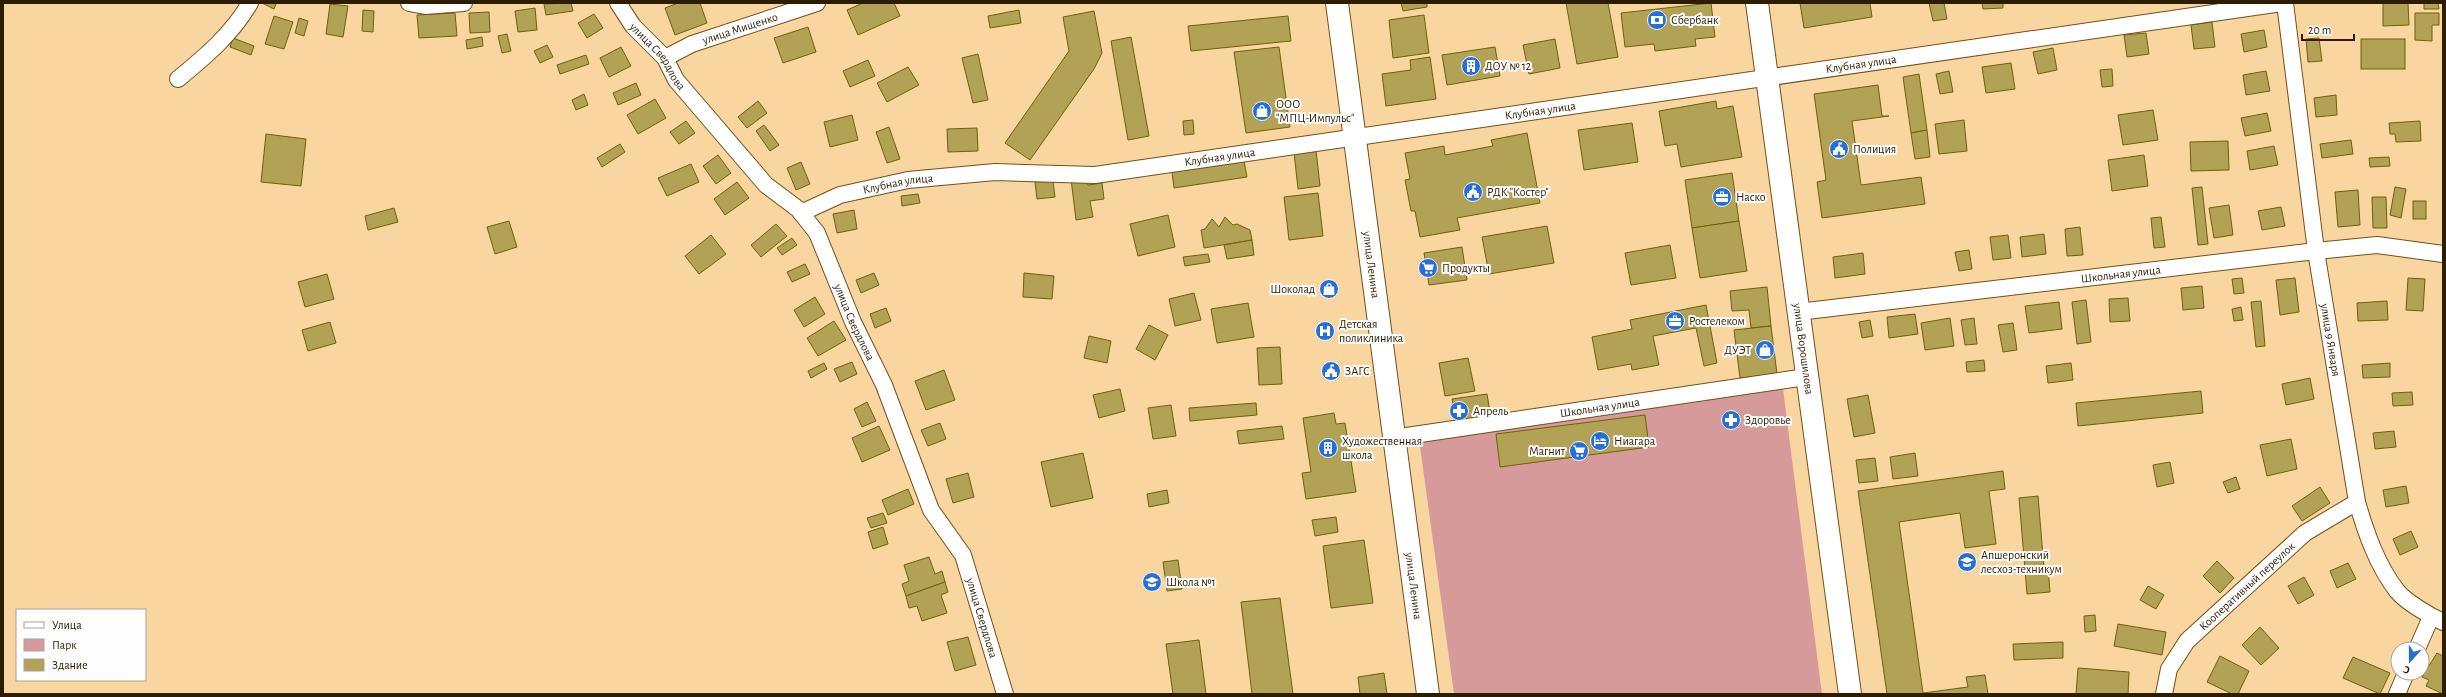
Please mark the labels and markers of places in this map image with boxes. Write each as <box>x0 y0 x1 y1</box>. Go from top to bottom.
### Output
bank icon: Сбербанк <box>1646 9 1668 31</box>
place label: Сбербанк <box>1671 14 1719 26</box>
building icon: ДОУ № 12 <box>1460 55 1482 77</box>
place label: ДОУ № 12 <box>1485 60 1532 72</box>
place label: ООО "МПЦ-Импульс" <box>1276 98 1354 125</box>
shop icon: ООО "МПЦ-Импульс" <box>1251 100 1273 122</box>
public building icon: Полиция <box>1828 138 1850 160</box>
place label: Полиция <box>1853 143 1896 155</box>
public building icon: РДК "Костер" <box>1462 181 1484 203</box>
place label: РДК "Костер" <box>1487 186 1549 198</box>
office icon: Наско <box>1711 186 1733 208</box>
place label: Наско <box>1736 191 1766 203</box>
supermarket icon: Продукты <box>1417 257 1439 279</box>
place label: Продукты <box>1442 262 1490 275</box>
shop icon: Шоколад <box>1318 278 1340 300</box>
place label: Шоколад <box>1270 283 1315 295</box>
office icon: Ростелеком <box>1664 310 1686 332</box>
place label: Ростелеком <box>1689 315 1745 327</box>
place label: Детская поликлиника <box>1339 318 1404 344</box>
hospital icon: Детская поликлиника <box>1314 320 1336 342</box>
shop icon: ДУЭТ <box>1754 339 1776 361</box>
place label: ДУЭТ <box>1724 344 1751 356</box>
public building icon: ЗАГС <box>1320 360 1342 382</box>
place label: ЗАГС <box>1345 365 1370 377</box>
pharmacy icon: Апрель <box>1448 400 1470 422</box>
place label: Апрель <box>1473 405 1508 417</box>
pharmacy icon: Здоровье <box>1720 409 1742 431</box>
place label: Здоровье <box>1745 414 1791 426</box>
hotel icon: Ниагара <box>1589 430 1611 452</box>
place label: Художественная школа <box>1342 435 1422 461</box>
place label: Ниагара <box>1614 435 1656 447</box>
building icon: Художественная школа <box>1317 437 1339 459</box>
supermarket icon: Магнит <box>1568 440 1590 462</box>
place label: Магнит <box>1529 445 1566 457</box>
place label: Апшеронский лесхоз-техникум <box>1981 549 2062 576</box>
school or university icon: Апшеронский лесхоз-техникум <box>1956 551 1978 573</box>
school or university icon: Школа №1 <box>1141 571 1163 593</box>
place label: Школа №1 <box>1166 576 1216 588</box>

